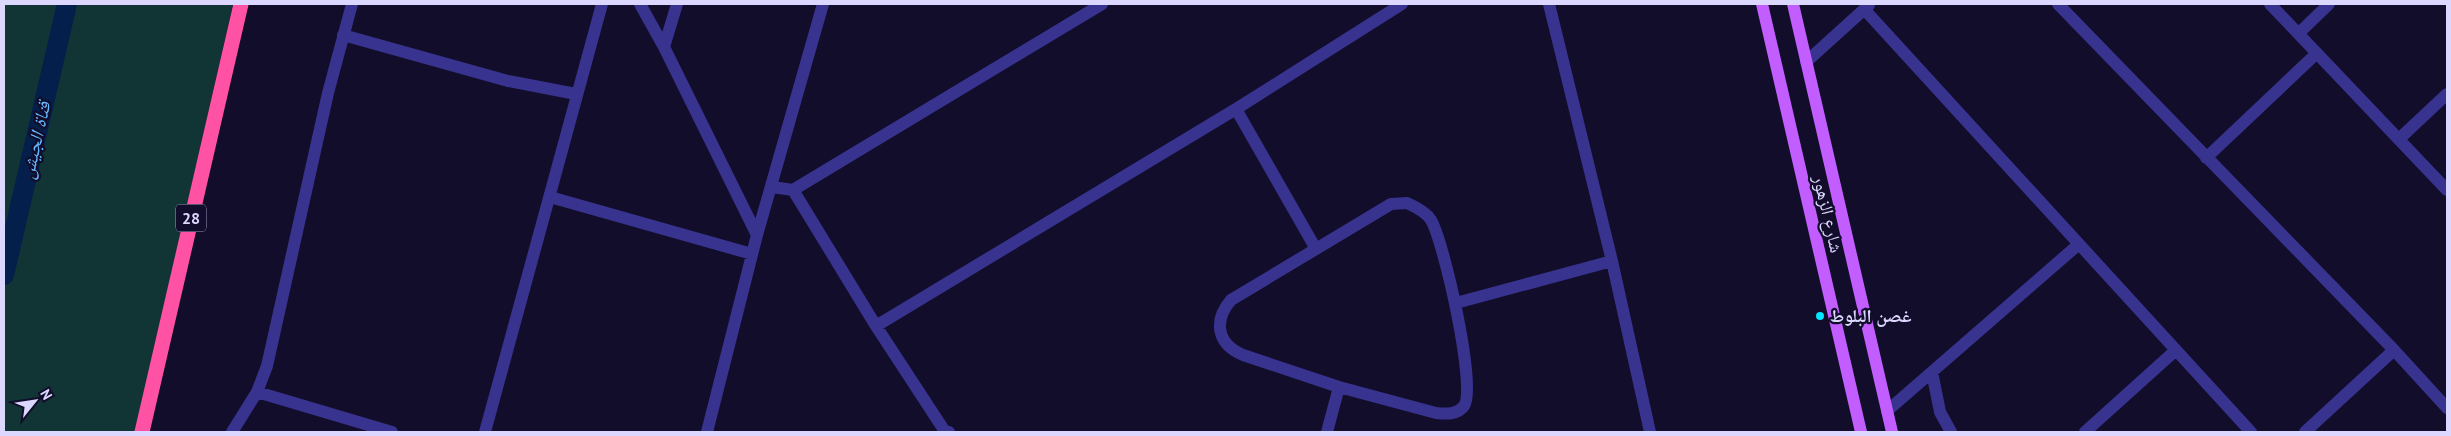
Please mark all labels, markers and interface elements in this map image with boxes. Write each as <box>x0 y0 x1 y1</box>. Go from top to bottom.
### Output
water label: قناة الجيش <box>14 96 56 181</box>
street label: شارع الزهور <box>1808 172 1849 255</box>
road number: 28 <box>176 204 206 232</box>
place label: غصن البلوط <box>1830 304 1912 327</box>
marker: غصن البلوط <box>1814 310 1826 322</box>
north arrow <box>10 376 60 426</box>
text: N <box>36 386 56 403</box>

